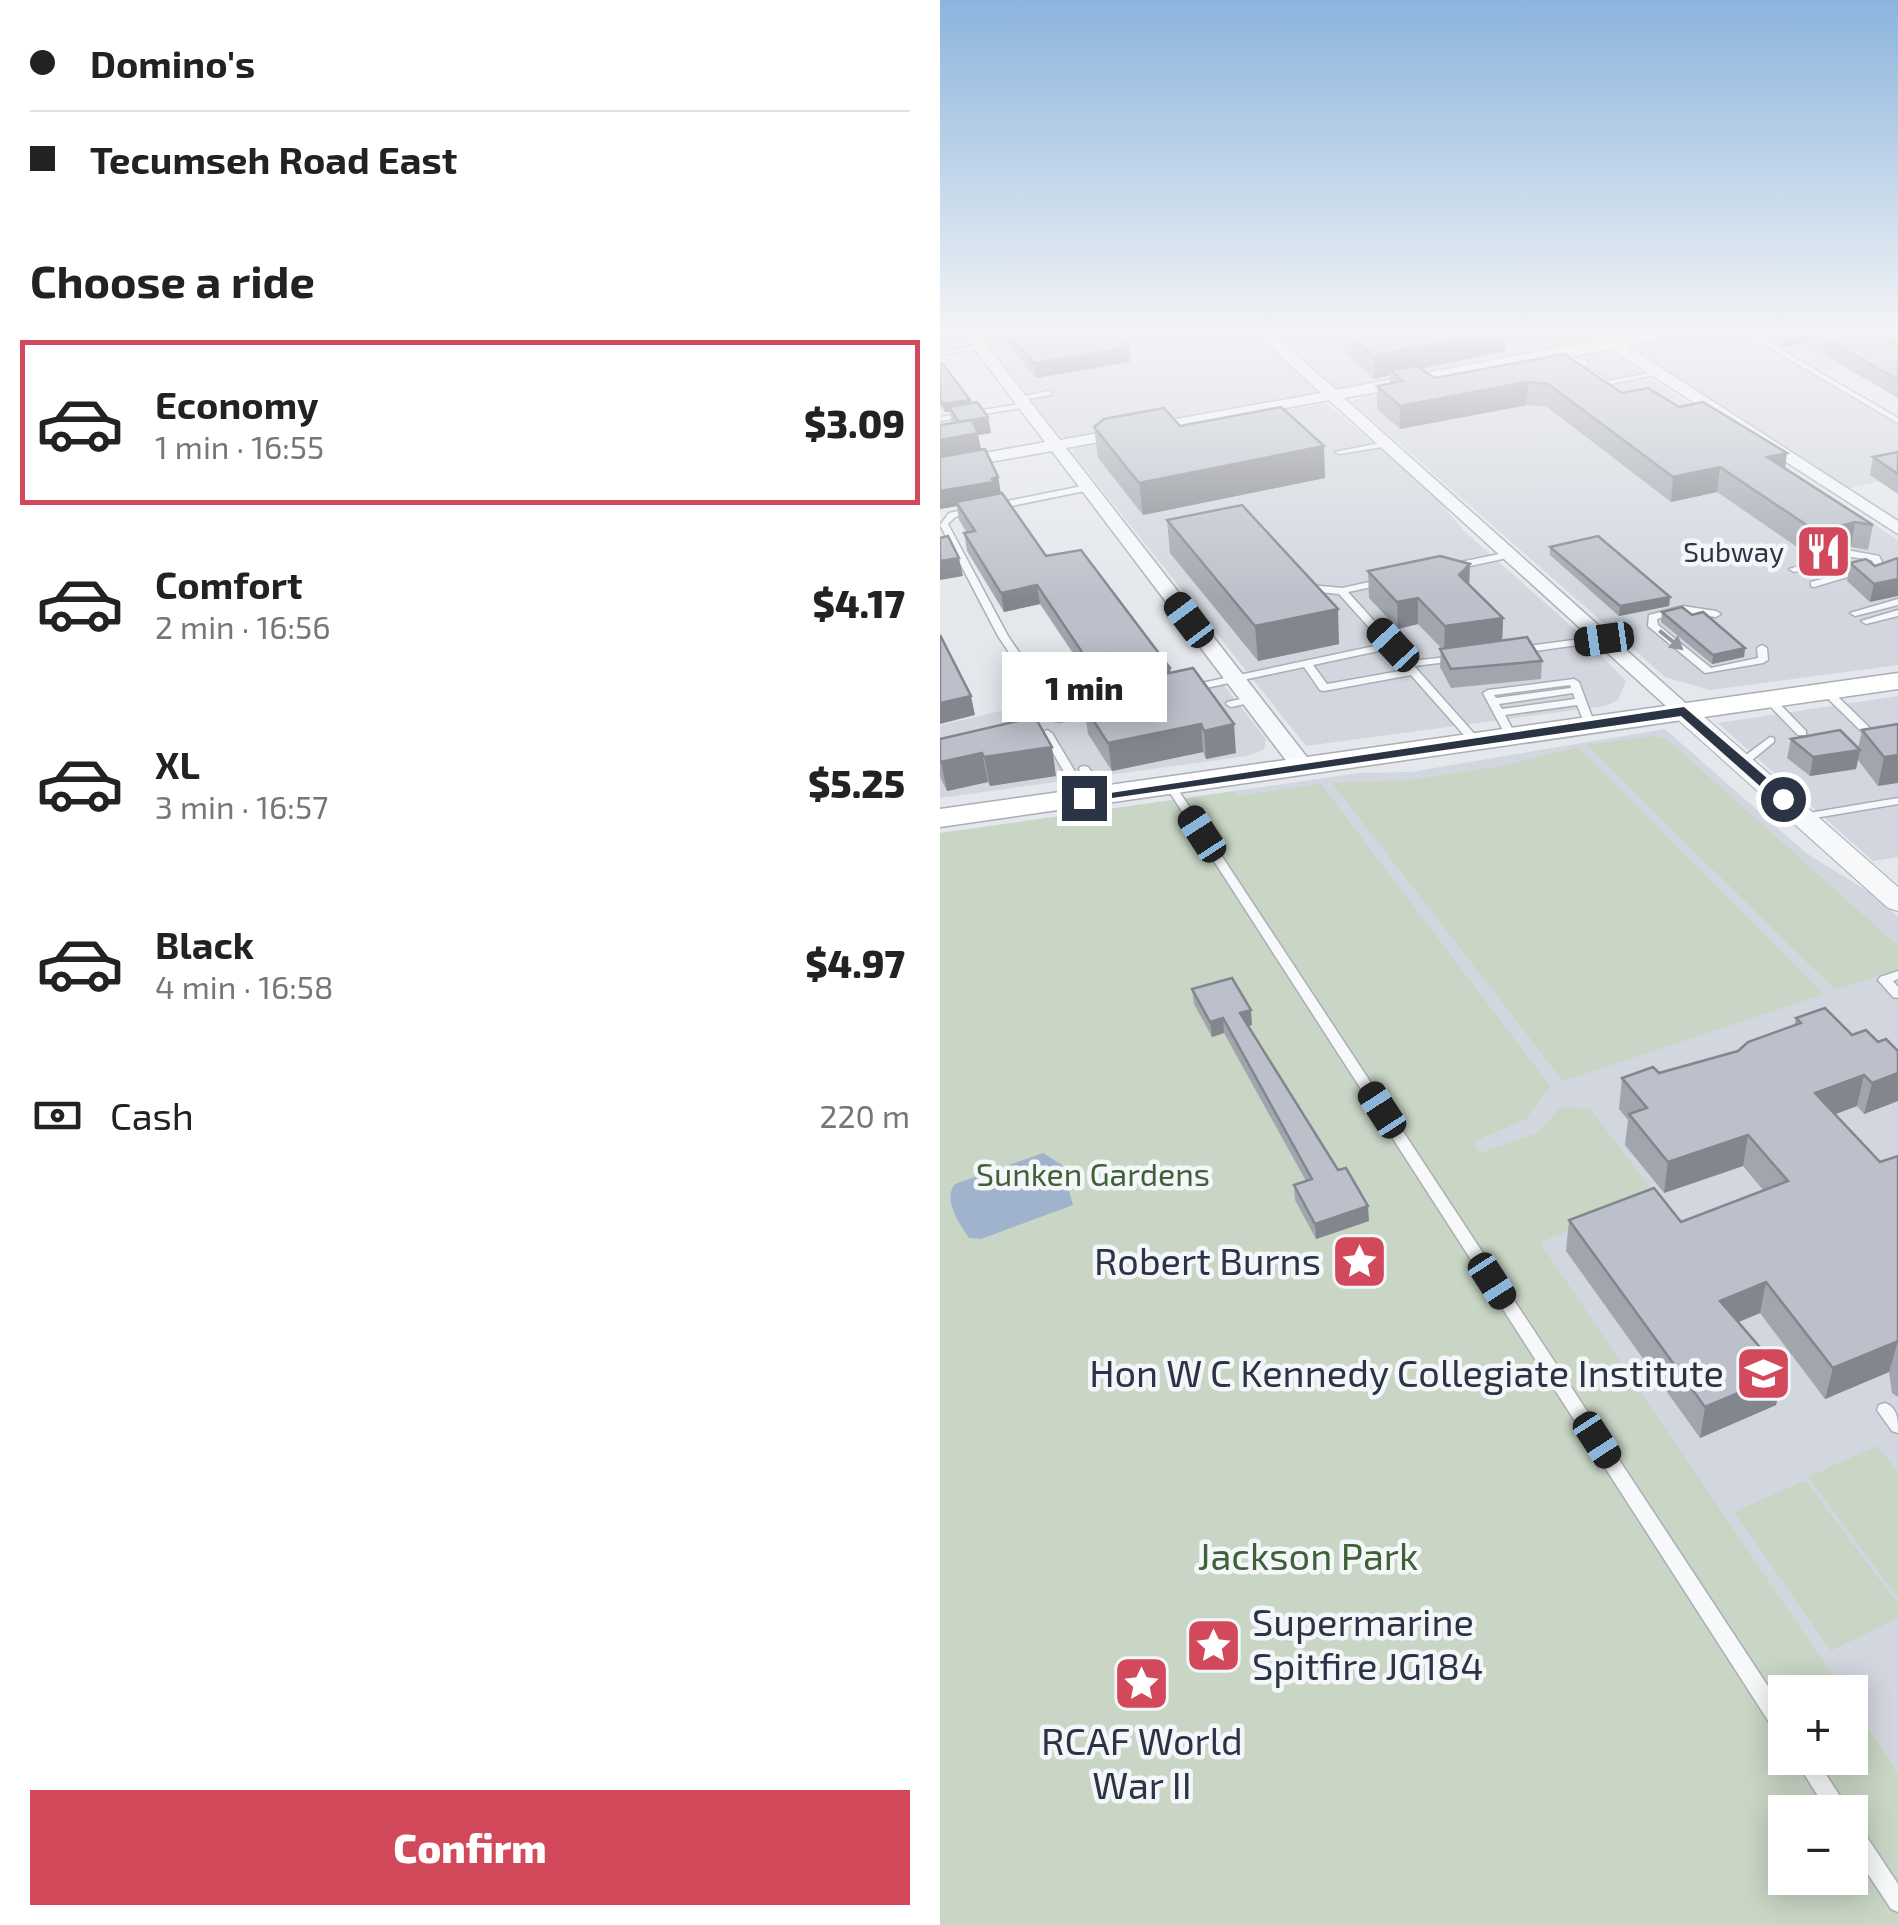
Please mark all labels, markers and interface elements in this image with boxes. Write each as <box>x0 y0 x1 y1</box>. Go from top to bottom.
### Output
text: Domino's <box>90 40 255 86</box>
text: Tecumseh Road East <box>90 136 457 182</box>
text: Choose a ride <box>30 253 315 307</box>
icon: car <box>35 378 125 468</box>
text: Economy <box>155 381 319 427</box>
text: $3.09 <box>804 400 905 446</box>
text: 1 min · 16:55 <box>155 427 324 465</box>
restaurant icon: Subway <box>1793 522 1853 582</box>
place label: Subway <box>1683 534 1784 568</box>
icon: car <box>35 558 125 648</box>
text: Comfort <box>155 561 303 607</box>
text: $4.17 <box>813 580 905 626</box>
car <box>1159 587 1219 653</box>
text: 2 min · 16:56 <box>155 607 331 645</box>
car <box>1362 613 1424 677</box>
car <box>1572 620 1636 658</box>
one-way arrow <box>1658 629 1683 650</box>
callout: 1 min <box>1002 653 1166 723</box>
text: 1 min <box>1045 668 1124 706</box>
icon: car <box>35 738 125 828</box>
text: XL <box>155 741 200 787</box>
text: $5.25 <box>808 760 905 806</box>
route end <box>1062 776 1107 821</box>
route start <box>1761 777 1806 822</box>
text: 3 min · 16:57 <box>155 787 328 825</box>
car <box>1173 801 1231 867</box>
icon: car <box>35 918 125 1008</box>
text: Black <box>155 921 254 967</box>
text: $4.97 <box>805 940 905 986</box>
text: 4 min · 16:58 <box>155 967 333 1005</box>
car <box>1353 1077 1411 1143</box>
icon: cash <box>30 1088 85 1143</box>
text: Cash <box>110 1092 194 1138</box>
text: 220 m <box>820 1096 910 1134</box>
park label: Sunken Gardens <box>976 1154 1210 1192</box>
place icon: Robert Burns <box>1330 1232 1390 1292</box>
place label: Robert Burns <box>1094 1237 1321 1283</box>
car <box>1463 1248 1521 1314</box>
school or university icon: Hon W C Kennedy Collegiate Institute <box>1733 1344 1793 1404</box>
place label: Hon W C Kennedy Collegiate Institute <box>1089 1349 1724 1395</box>
car <box>1568 1407 1626 1473</box>
park label: Jackson Park <box>1198 1532 1418 1578</box>
place label: Supermarine Spitfire JG184 <box>1252 1598 1484 1688</box>
place icon: Supermarine Spitfire JG184 <box>1183 1615 1243 1675</box>
place icon: RCAF World War II <box>1112 1654 1172 1714</box>
map controls <box>1768 1675 1868 1895</box>
button: + <box>1768 1675 1868 1775</box>
place label: RCAF World War II <box>1041 1717 1243 1807</box>
button: Confirm <box>30 1790 910 1905</box>
button: − <box>1768 1795 1868 1895</box>

